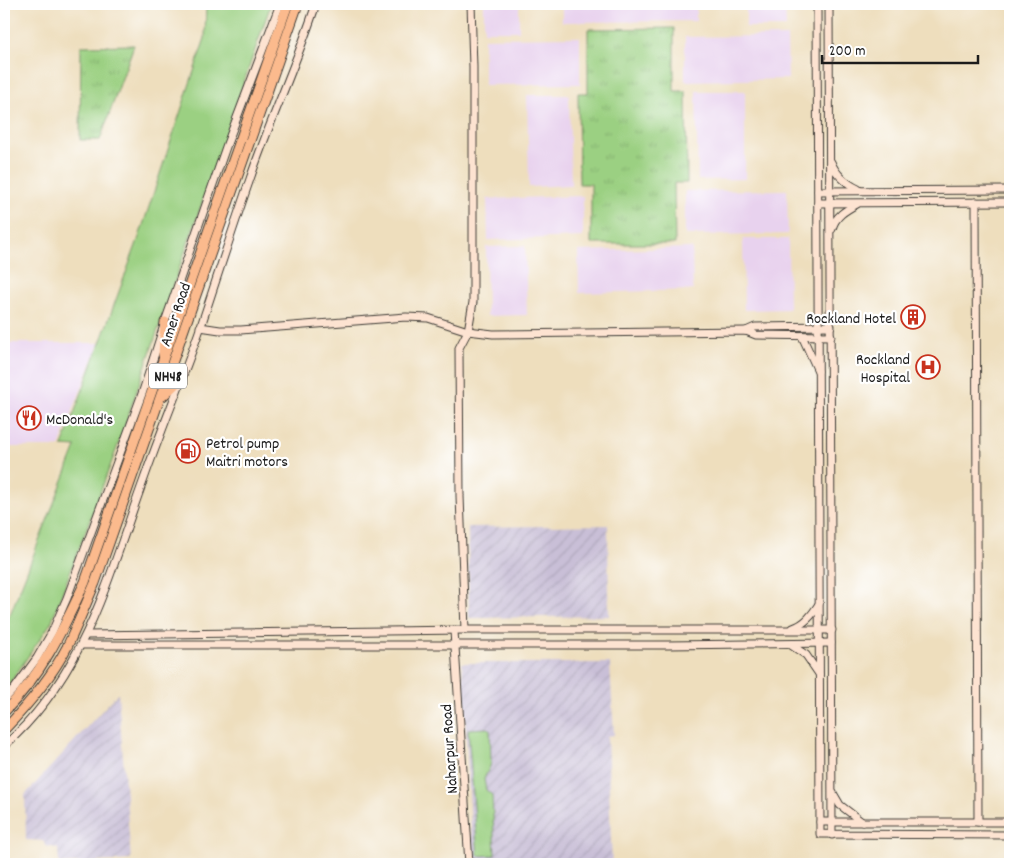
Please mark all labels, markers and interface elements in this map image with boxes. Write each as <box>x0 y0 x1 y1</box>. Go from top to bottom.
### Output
scale bar <box>822 32 978 64</box>
text: 200 m <box>829 41 866 63</box>
street label: Amer Road <box>155 280 198 350</box>
building icon: Rockland Hotel <box>900 304 926 330</box>
place label: Rockland Hotel <box>806 308 896 331</box>
place label: Rockland Hospital <box>856 349 910 390</box>
hospital icon: Rockland Hospital <box>915 354 941 380</box>
road number: NH48 <box>149 364 187 388</box>
restaurant icon: McDonald's <box>16 405 42 431</box>
place label: McDonald's <box>46 409 114 432</box>
place label: Petrol pump Maitri motors <box>206 433 288 474</box>
fuel station icon: Petrol pump Maitri motors <box>175 438 201 464</box>
street label: Naharpur Road <box>436 703 465 795</box>

